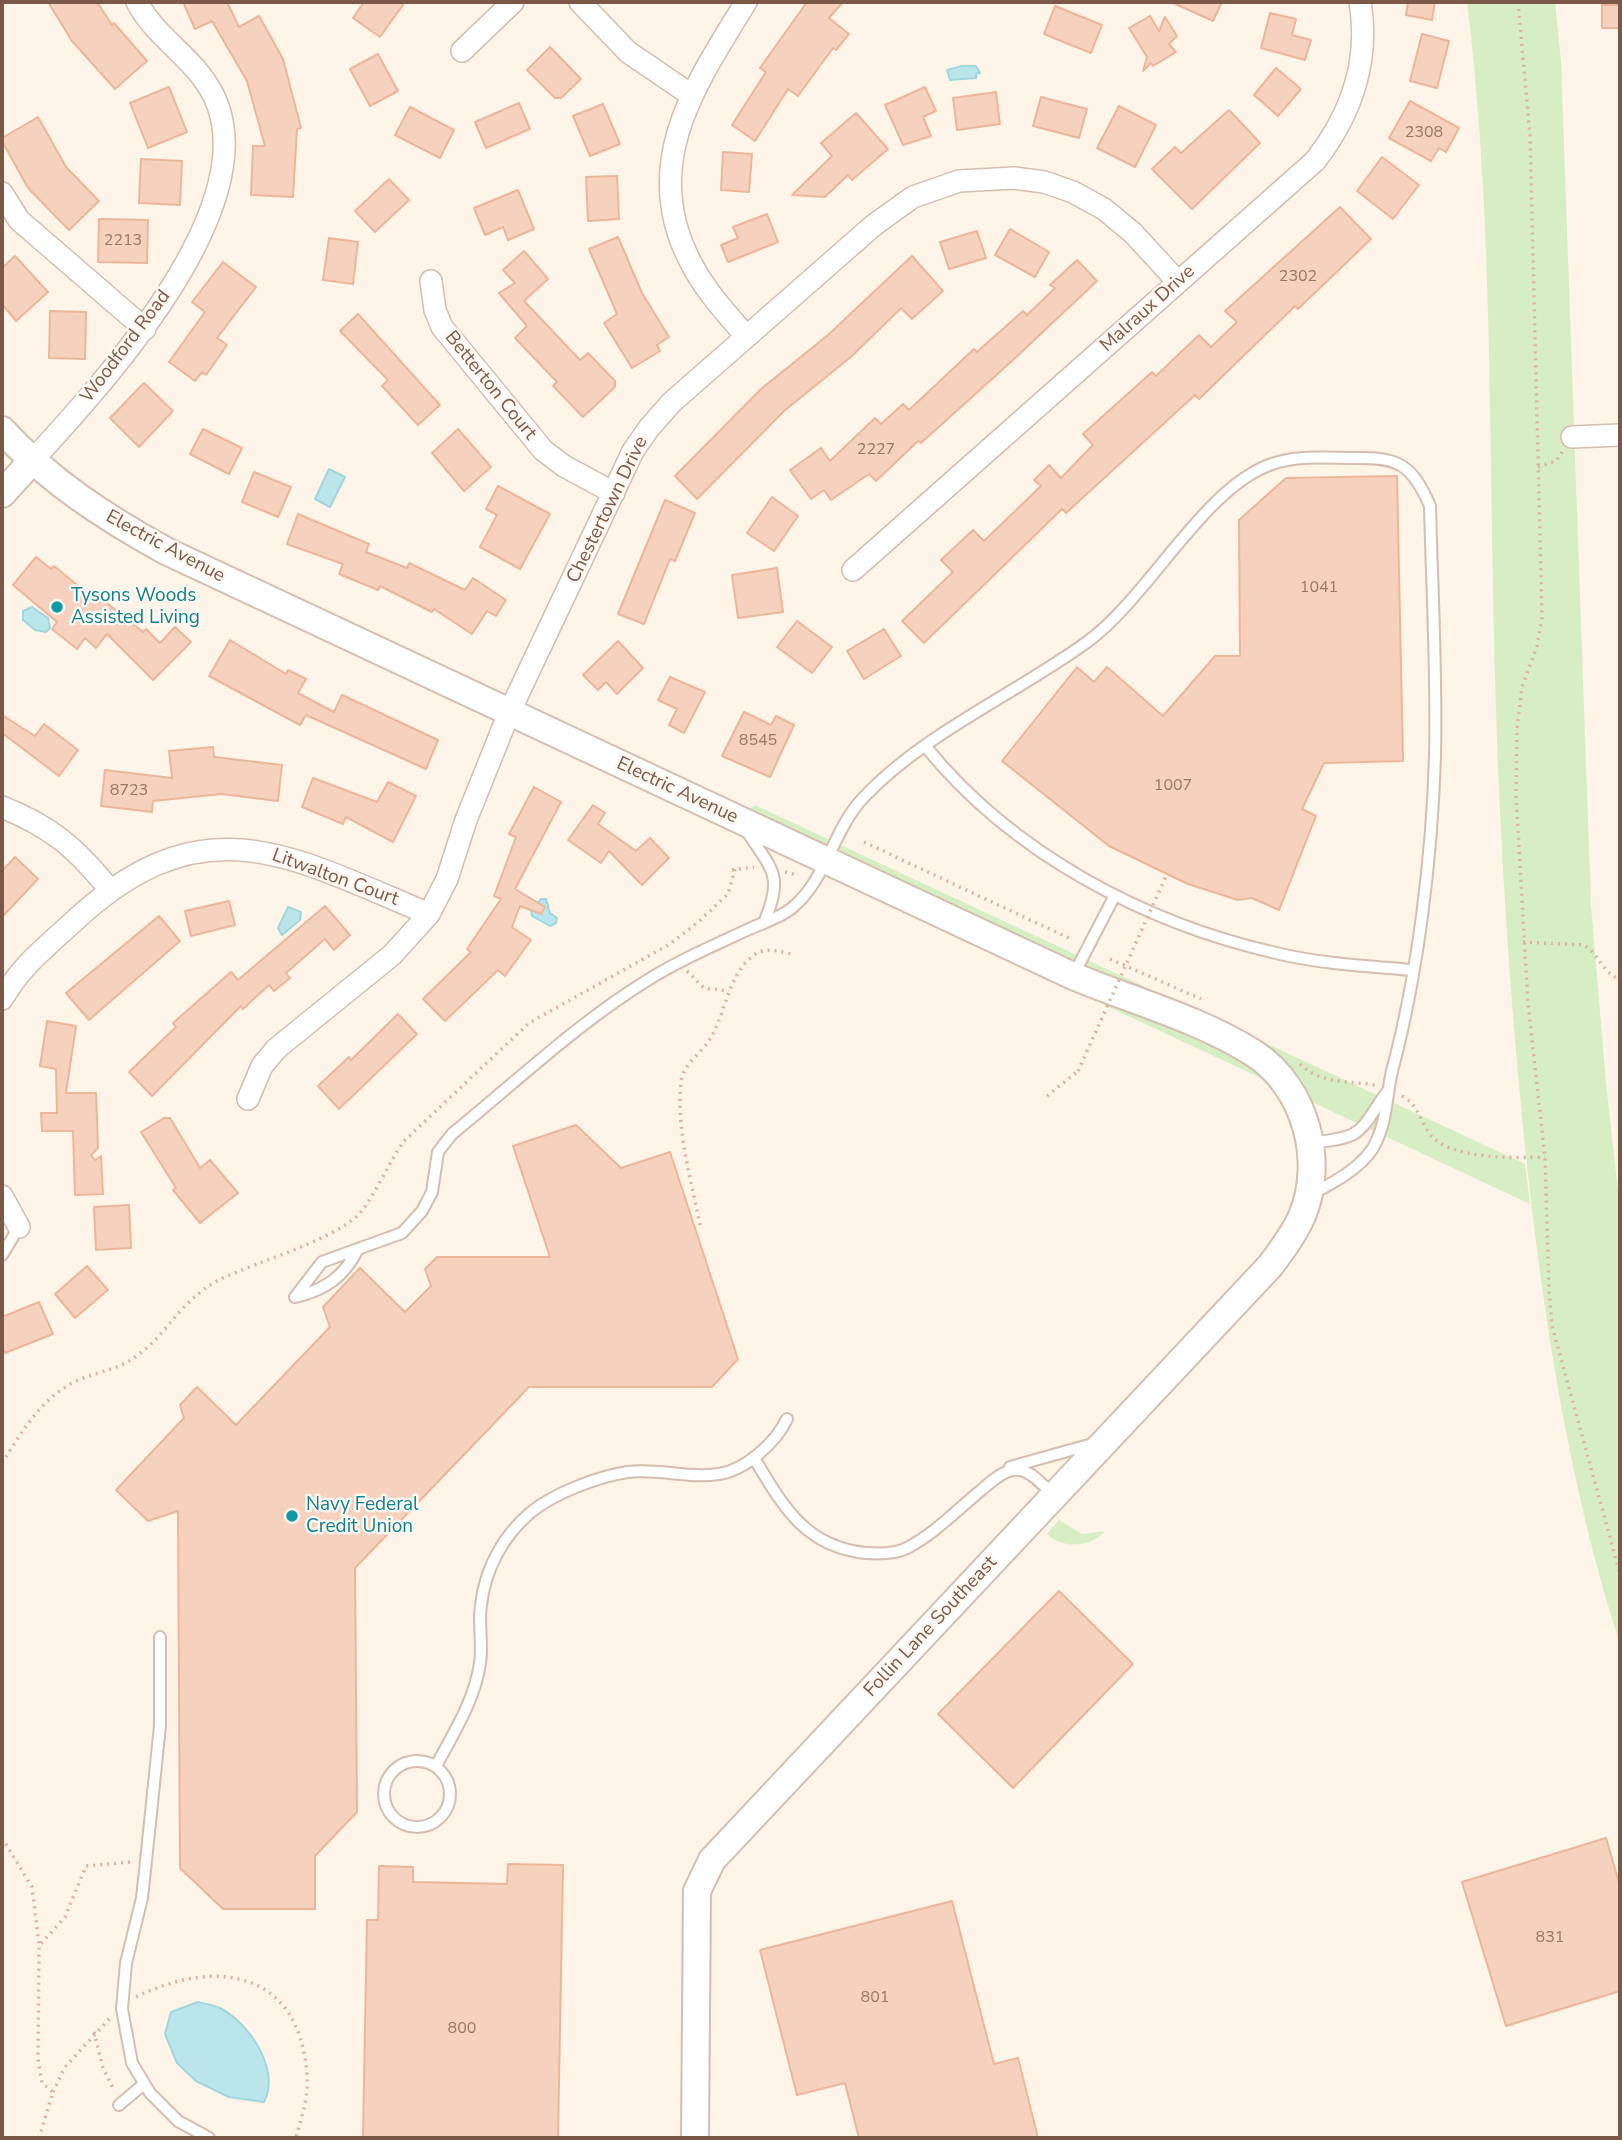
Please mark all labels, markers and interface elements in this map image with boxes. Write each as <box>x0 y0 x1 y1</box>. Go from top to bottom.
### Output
house number: 2308 <box>1405 123 1443 143</box>
house number: 2213 <box>104 231 142 251</box>
street label: Malraux Drive <box>1096 261 1200 357</box>
house number: 2302 <box>1279 267 1317 287</box>
street label: Woodford Road <box>76 286 176 408</box>
street label: Betterton Court <box>439 327 541 445</box>
street label: Chestertown Drive <box>563 433 653 587</box>
house number: 2227 <box>857 440 895 460</box>
street label: Electric Avenue <box>101 506 229 588</box>
house number: 1041 <box>1300 578 1338 598</box>
place label: Tysons Woods Assisted Living <box>71 585 200 629</box>
marker: Tysons Woods Assisted Living <box>49 599 65 615</box>
house number: 8545 <box>739 731 777 751</box>
street label: Electric Avenue <box>612 753 742 829</box>
house number: 1007 <box>1154 776 1192 796</box>
house number: 8723 <box>110 781 148 801</box>
street label: Litwalton Court <box>269 845 401 911</box>
place label: Navy Federal Credit Union <box>306 1494 419 1538</box>
marker: Navy Federal Credit Union <box>284 1508 300 1524</box>
street label: Follin Lane Southeast <box>860 1552 1002 1702</box>
house number: 831 <box>1536 1928 1564 1948</box>
house number: 801 <box>861 1988 889 2008</box>
house number: 800 <box>448 2019 476 2039</box>

